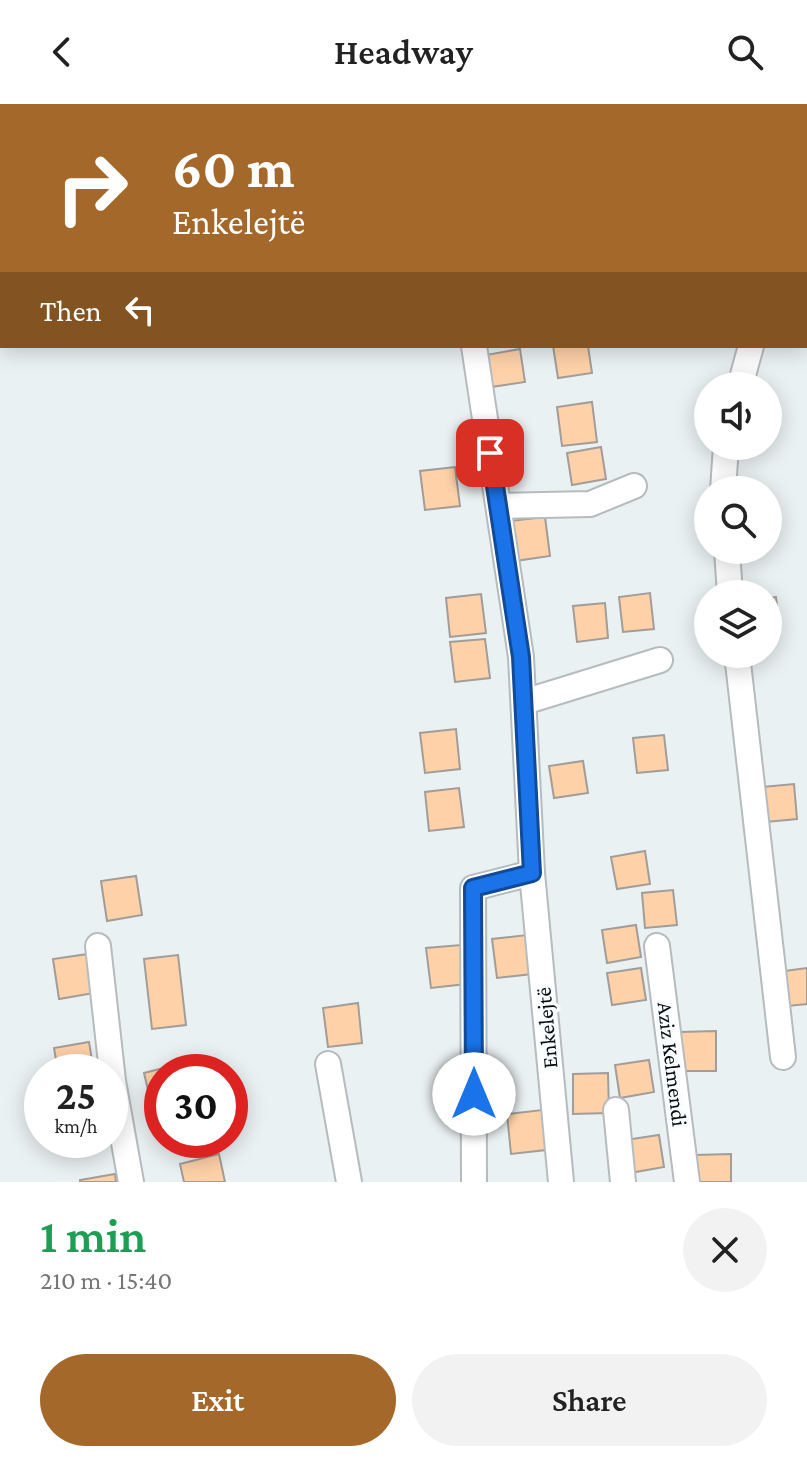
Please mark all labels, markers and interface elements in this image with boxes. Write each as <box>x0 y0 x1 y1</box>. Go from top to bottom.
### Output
icon: back <box>40 30 84 74</box>
icon: search <box>723 30 767 74</box>
text: Headway <box>334 32 473 72</box>
icon: right <box>40 136 144 240</box>
text: 60 m <box>172 137 295 199</box>
text: Enkelejtë <box>172 202 305 242</box>
icon: left <box>118 288 162 332</box>
text: Then <box>40 294 102 327</box>
map controls <box>694 372 782 668</box>
button: sound <box>694 372 782 460</box>
pin <box>456 419 524 487</box>
icon: arrive <box>468 431 512 475</box>
button: search <box>694 476 782 564</box>
button: layers <box>694 580 782 668</box>
street label: Enkelejtë <box>530 986 563 1070</box>
street label: Aziz Kelmendi <box>652 1000 693 1128</box>
position arrow <box>432 1052 516 1136</box>
speed limit sign: 30 <box>144 1054 248 1158</box>
text: 25 <box>56 1073 96 1118</box>
text: km/h <box>54 1115 98 1137</box>
button: close <box>683 1208 767 1292</box>
text: 1 min <box>40 1209 147 1262</box>
text: 210 m · 15:40 <box>40 1266 172 1295</box>
button: Exit <box>40 1354 396 1446</box>
button: Share <box>412 1354 767 1446</box>

